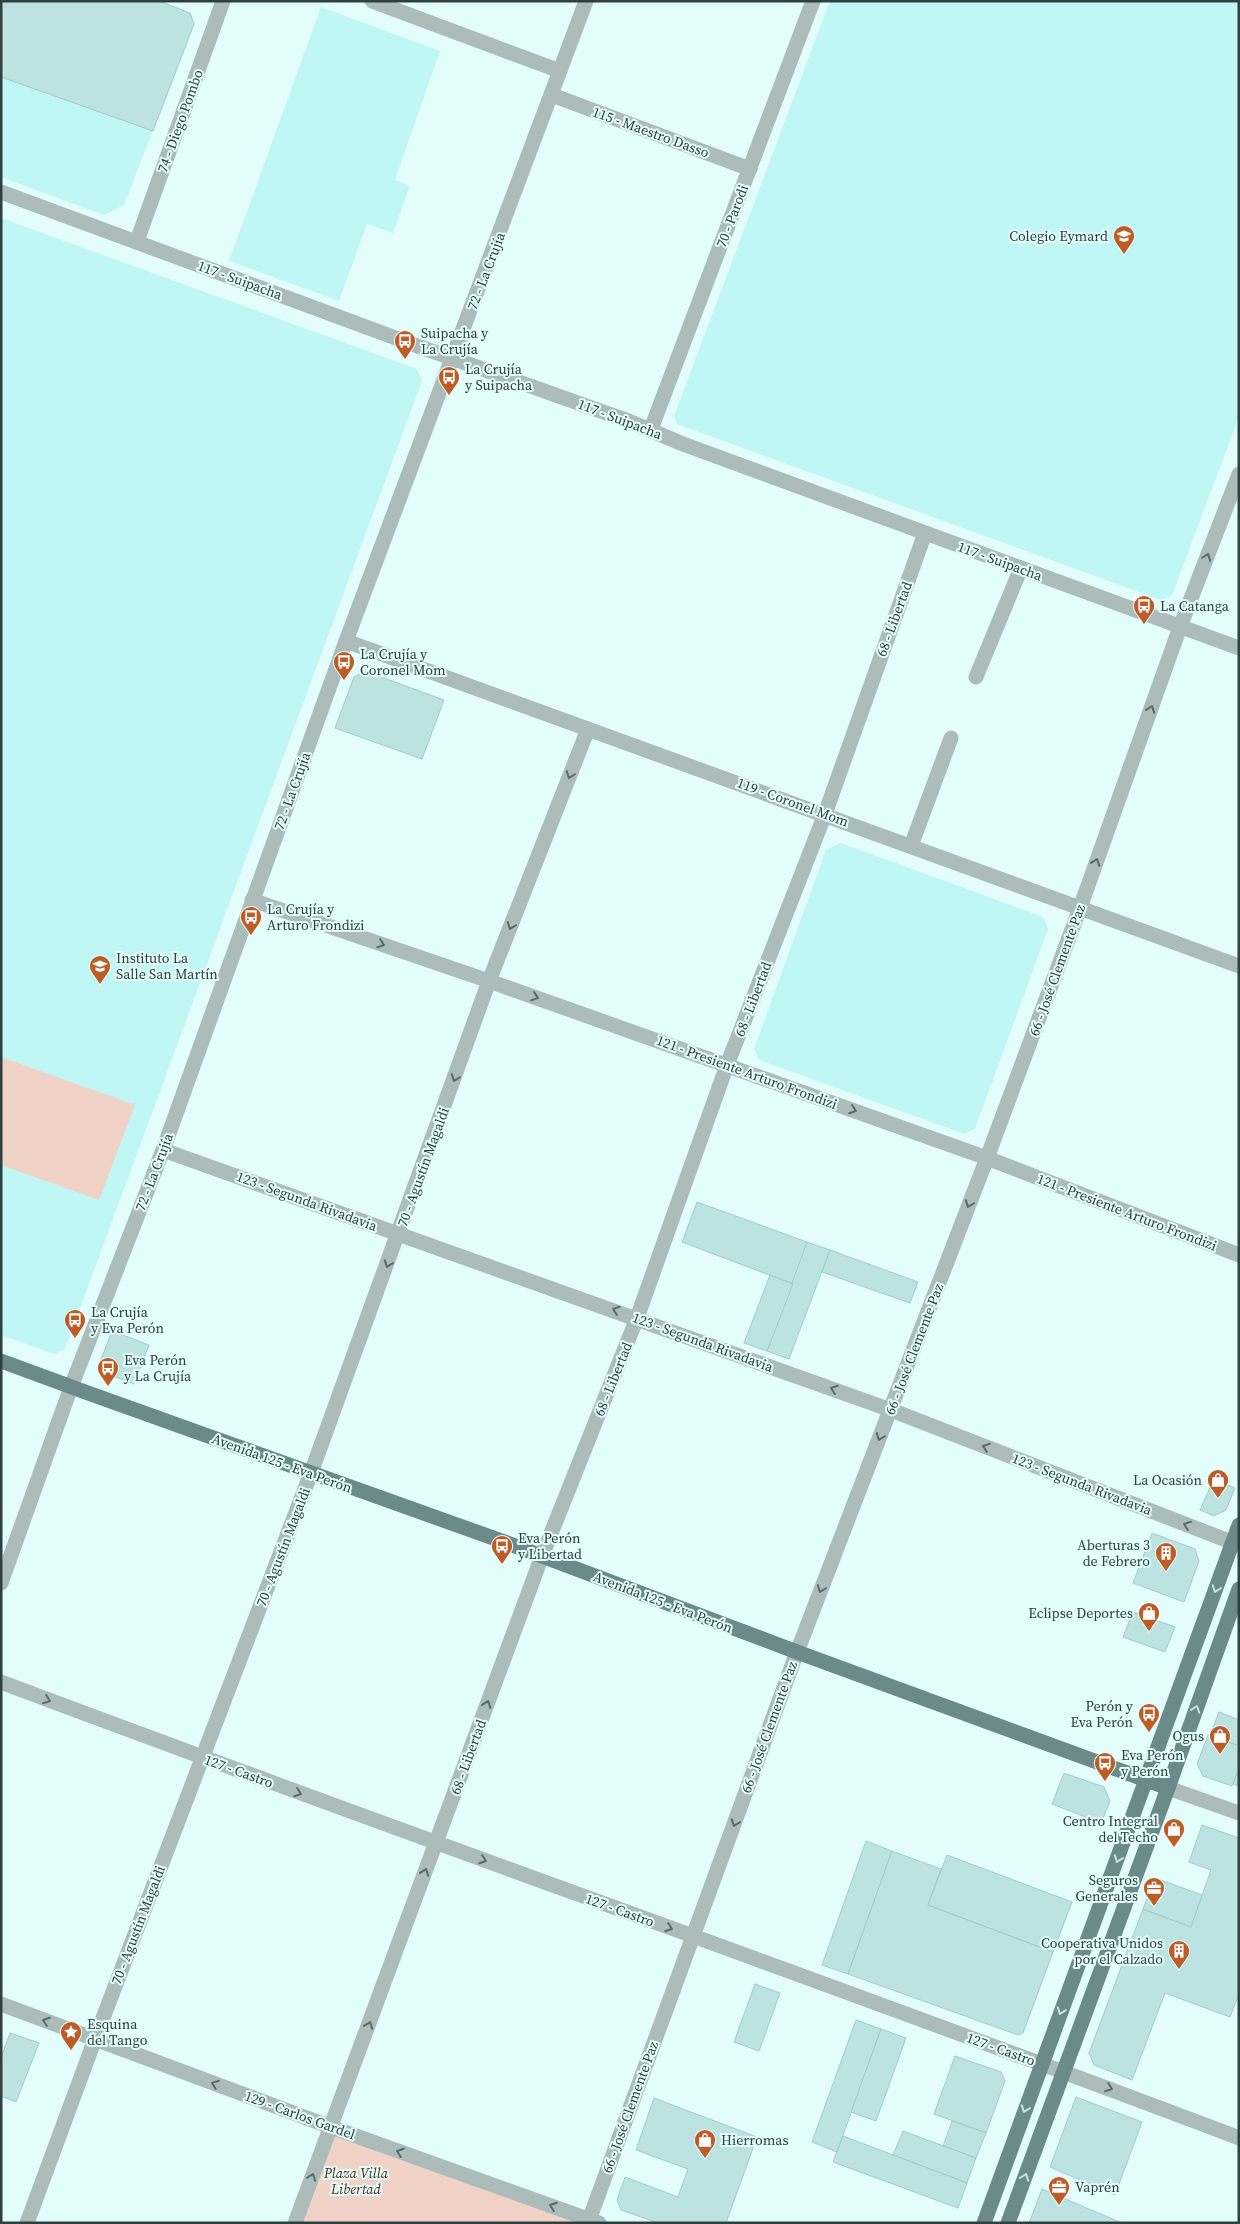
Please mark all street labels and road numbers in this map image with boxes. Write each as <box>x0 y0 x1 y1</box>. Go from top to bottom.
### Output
street label: 74 - Diego Pombo <box>152 66 208 175</box>
street label: 115 - Maestro Dasso <box>590 102 712 162</box>
street label: 70 - Parodi <box>711 182 753 250</box>
street label: 72 - La Crujía <box>462 228 510 313</box>
street label: 117 - Suipacha <box>195 255 286 305</box>
street label: 117 - Suipacha <box>575 394 666 445</box>
street label: 117 - Suipacha <box>955 536 1046 586</box>
street label: 68 - Libertad <box>871 579 917 659</box>
street label: 72 - La Crujía <box>269 748 316 833</box>
street label: 119 - Coronel Mom <box>734 773 852 832</box>
street label: 66 - José Clemente Paz <box>1024 901 1090 1039</box>
street label: 68 - Libertad <box>730 959 776 1039</box>
street label: 121 - Presiente Arturo Frondizi <box>654 1030 840 1114</box>
street label: 70 - Agustín Magaldi <box>392 1104 454 1230</box>
street label: 72 - La Crujía <box>130 1129 178 1214</box>
street label: 123 - Segunda Rivadavia <box>234 1166 381 1236</box>
street label: 121 - Presiente Arturo Frondizi <box>1034 1168 1220 1256</box>
street label: 66 - José Clemente Paz <box>880 1280 948 1417</box>
street label: 123 - Segunda Rivadavia <box>630 1307 777 1377</box>
street label: 68 - Libertad <box>589 1339 637 1419</box>
street label: Avenida 125 - Eva Perón <box>209 1428 355 1498</box>
street label: 123 - Segunda Rivadavia <box>1009 1448 1156 1520</box>
street label: 70 - Agustín Magaldi <box>251 1485 315 1609</box>
street label: Avenida 125 - Eva Perón <box>591 1566 736 1638</box>
street label: 66 - José Clemente Paz <box>736 1658 802 1796</box>
street label: 68 - Libertad <box>445 1717 491 1797</box>
street label: 127 - Castro <box>202 1749 277 1793</box>
street label: 70 - Agustín Magaldi <box>106 1863 170 1987</box>
street label: 127 - Castro <box>583 1888 658 1932</box>
street label: 127 - Castro <box>964 2027 1039 2071</box>
street label: 66 - José Clemente Paz <box>597 2038 663 2176</box>
street label: 129 - Carlos Gardel <box>242 2086 358 2144</box>

